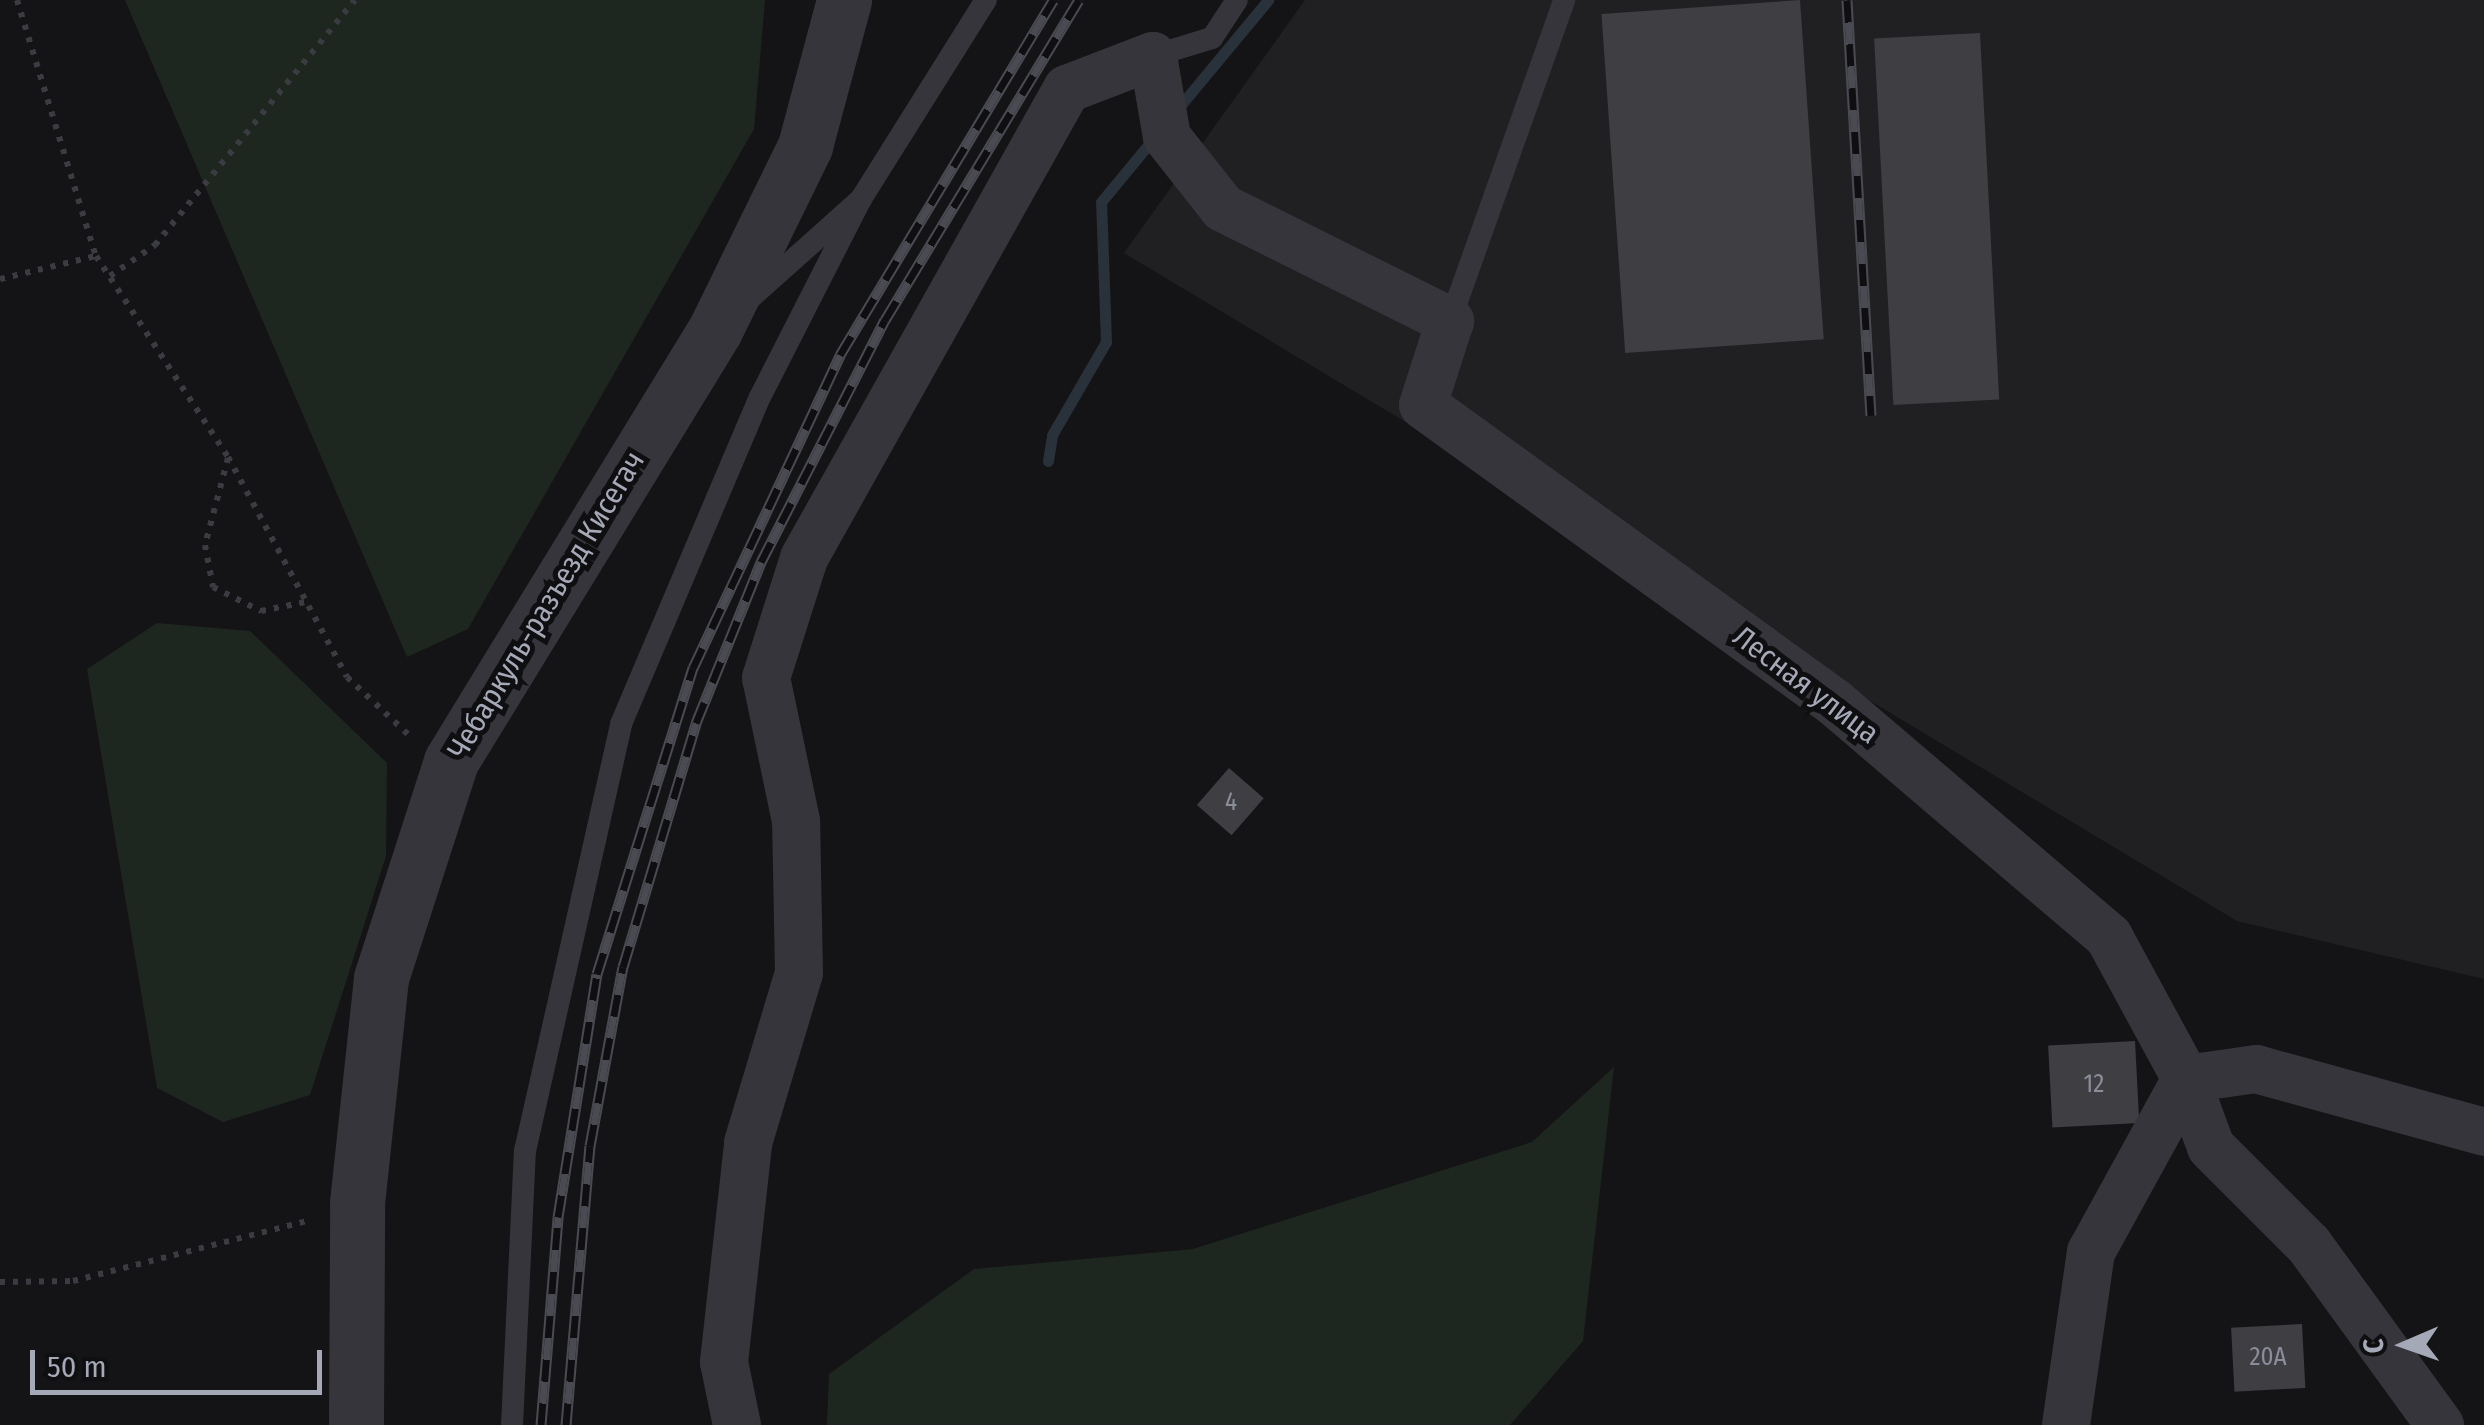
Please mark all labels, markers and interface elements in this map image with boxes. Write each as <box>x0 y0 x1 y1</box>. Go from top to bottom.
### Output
street label: Чебаркуль-разъезд Кисегач <box>440 445 652 765</box>
street label: Лесная улица <box>1726 619 1886 751</box>
house number: 4 <box>1225 787 1237 817</box>
house number: 12 <box>2084 1069 2104 1099</box>
north arrow <box>2354 1295 2454 1395</box>
scale bar <box>35 1330 328 1392</box>
text: С <box>2357 1338 2390 1354</box>
house number: 20А <box>2249 1342 2287 1372</box>
text: 50 m <box>47 1349 107 1385</box>

